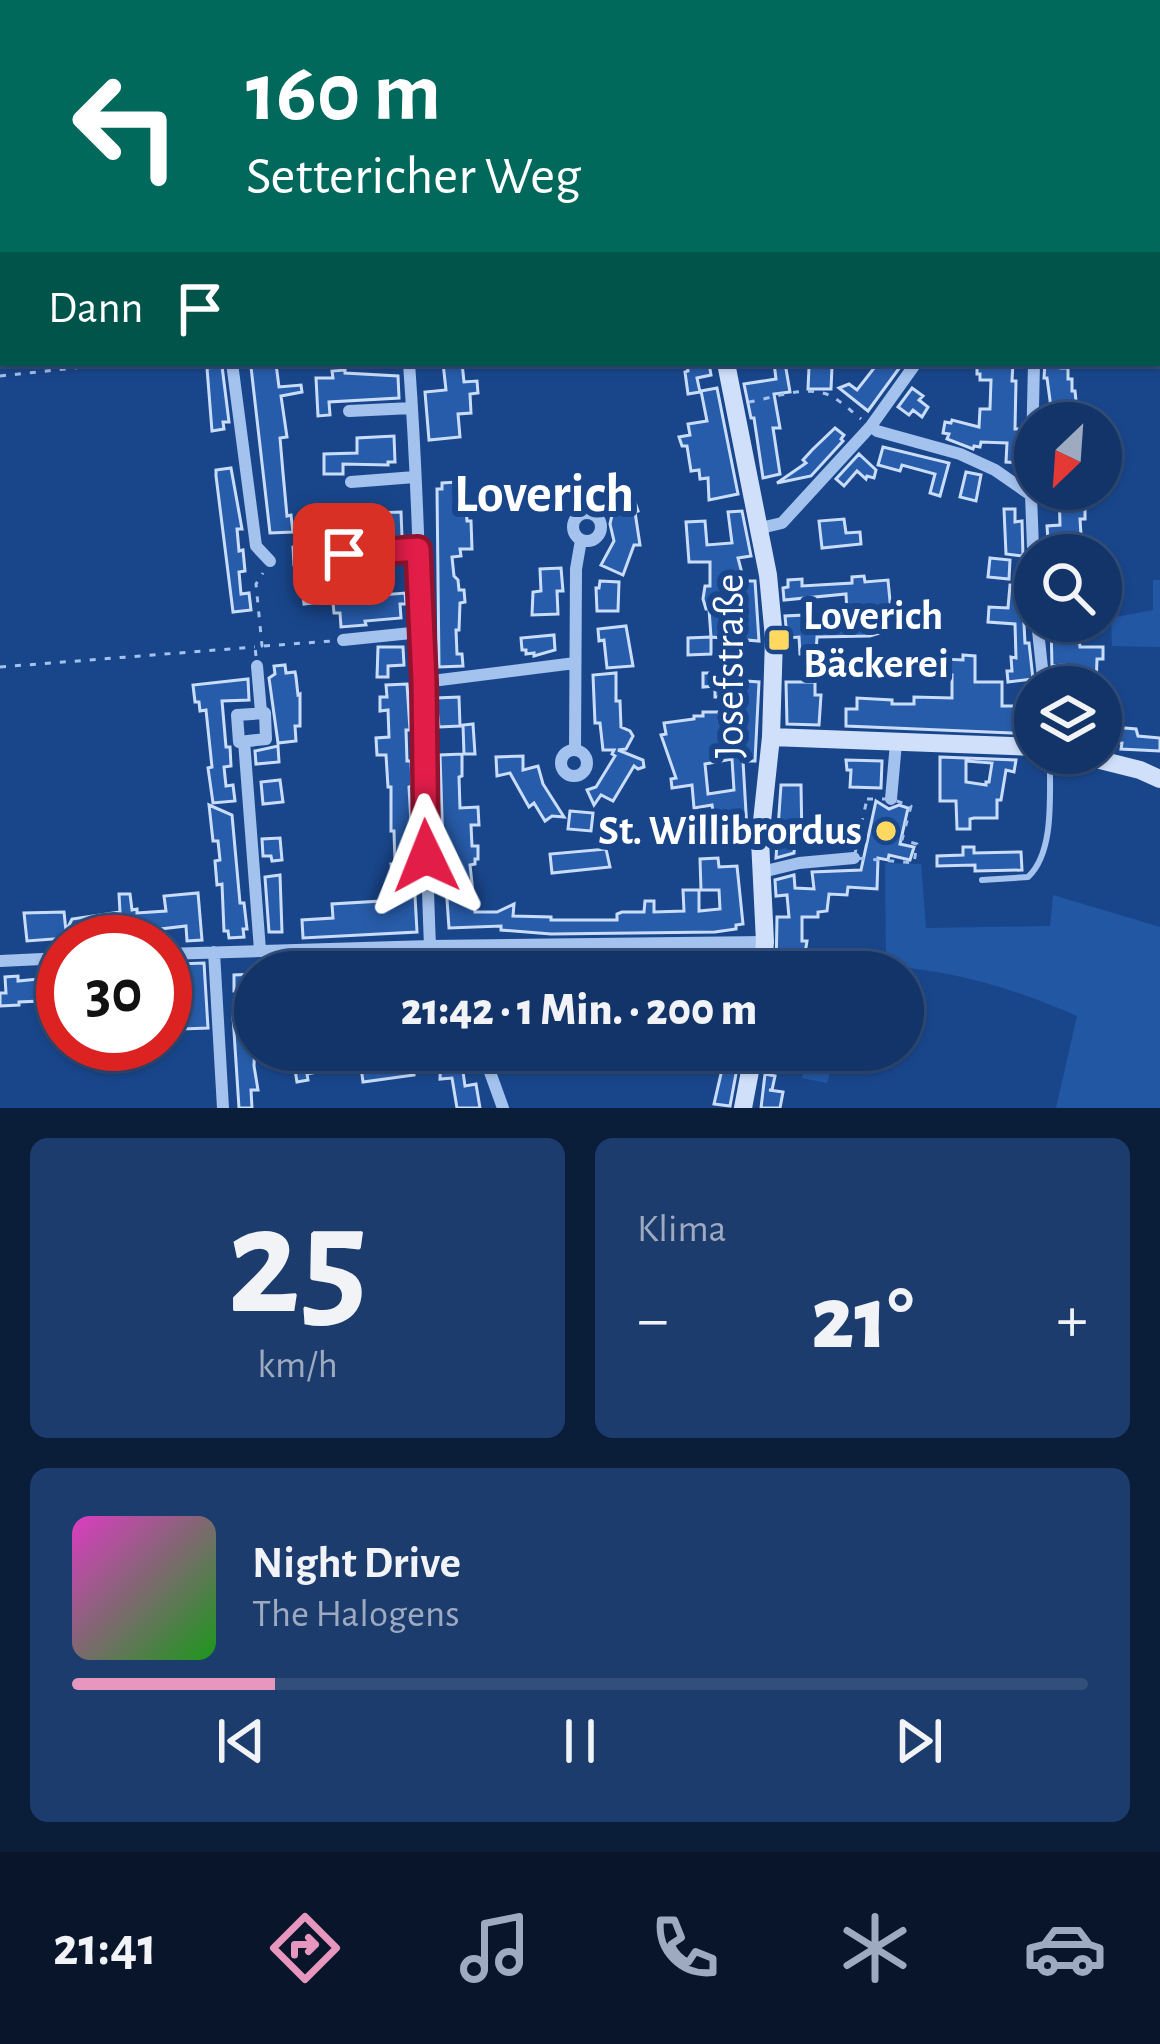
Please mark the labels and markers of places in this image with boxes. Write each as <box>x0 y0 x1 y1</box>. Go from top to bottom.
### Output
pin <box>293 503 395 605</box>
place label: Loverich Bäckerei <box>803 595 949 685</box>
marker: Loverich Bäckerei <box>766 627 792 653</box>
place label: St. Willibrordus <box>598 810 862 852</box>
marker: St. Willibrordus <box>873 818 899 844</box>

